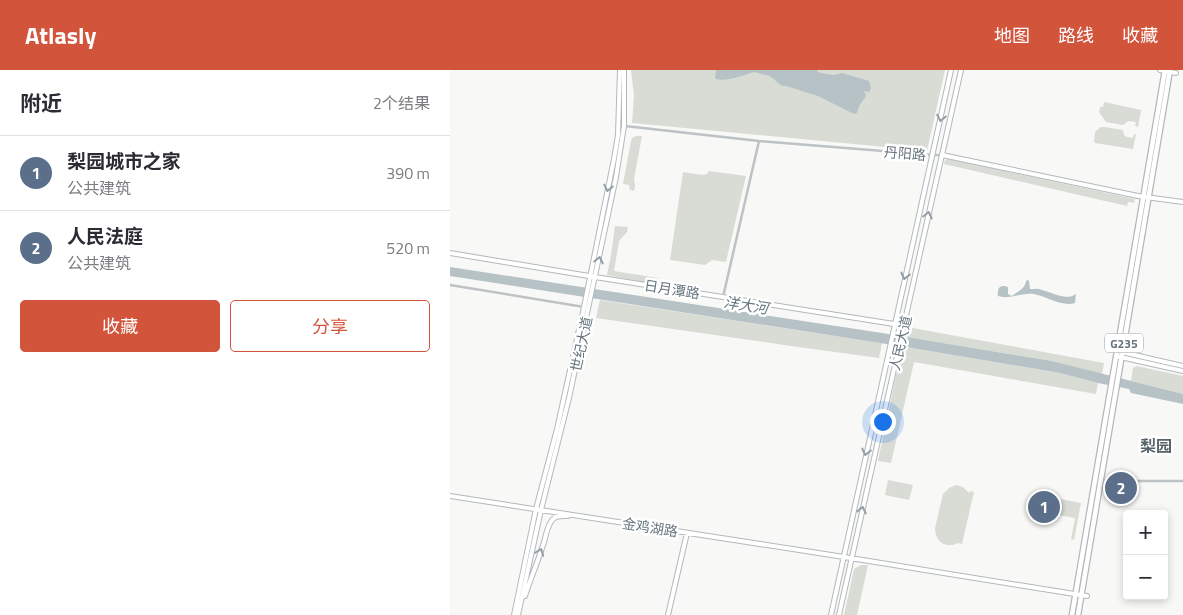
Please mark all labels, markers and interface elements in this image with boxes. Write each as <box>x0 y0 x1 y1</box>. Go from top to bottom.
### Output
text: Atlasly <box>25 17 96 53</box>
text: 地图 <box>994 22 1030 49</box>
text: 路线 <box>1058 22 1094 49</box>
text: 收藏 <box>1122 22 1158 49</box>
text: 附近 <box>20 87 62 119</box>
text: 2个结果 <box>373 91 430 115</box>
one-way arrow <box>936 113 946 122</box>
street label: 丹阳路 <box>883 141 927 165</box>
text: 梨园城市之家 <box>67 146 181 175</box>
text: 1 <box>32 161 40 185</box>
text: 390 m <box>386 161 430 185</box>
text: 公共建筑 <box>67 176 131 200</box>
one-way arrow <box>603 183 614 192</box>
one-way arrow <box>922 211 933 220</box>
text: 人民法庭 <box>67 221 143 250</box>
text: 2 <box>32 236 40 260</box>
text: 520 m <box>386 236 430 260</box>
text: 公共建筑 <box>67 251 131 275</box>
one-way arrow <box>593 256 604 265</box>
one-way arrow <box>900 272 911 281</box>
street label: 日月潭路 <box>643 274 701 304</box>
water label: 洋大河 <box>722 290 773 320</box>
button: 收藏 <box>20 300 220 352</box>
button: 分享 <box>230 300 430 352</box>
street label: 人民大道 <box>883 313 917 373</box>
street label: 世纪大道 <box>565 314 597 374</box>
road number: G235 <box>1105 334 1143 352</box>
your location <box>870 409 896 435</box>
district label: 梨园 <box>1140 434 1172 458</box>
one-way arrow <box>862 448 872 456</box>
pin: 2 <box>1105 469 1137 507</box>
pin: 1 <box>1028 488 1060 526</box>
one-way arrow <box>856 506 867 515</box>
map controls <box>1123 510 1168 600</box>
button: + <box>1123 510 1168 555</box>
street label: 金鸡湖路 <box>621 512 679 542</box>
one-way arrow <box>535 549 545 557</box>
button: − <box>1123 555 1168 600</box>

